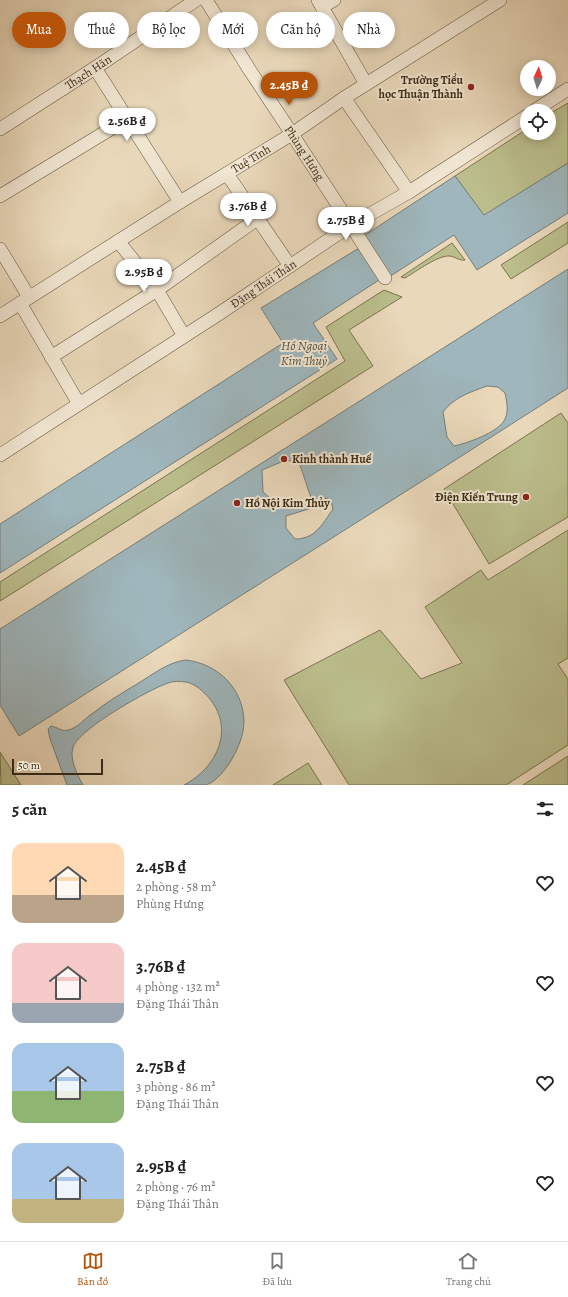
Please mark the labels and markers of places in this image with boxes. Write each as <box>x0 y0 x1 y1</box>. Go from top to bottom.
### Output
pin: 2.45B ₫ <box>252 72 326 106</box>
place label: Trường Tiểu học Thuận Thành <box>378 72 463 102</box>
marker: Trường Tiểu học Thuận Thành <box>466 82 476 92</box>
pin: 2.56B ₫ <box>90 108 164 142</box>
pin: 3.76B ₫ <box>211 193 285 227</box>
pin: 2.75B ₫ <box>309 207 383 241</box>
pin: 2.95B ₫ <box>107 259 181 293</box>
place label: Kinh thành Huế <box>292 451 372 467</box>
marker: Kinh thành Huế <box>279 454 289 464</box>
place label: Điện Kiến Trung <box>435 489 519 505</box>
marker: Điện Kiến Trung <box>521 492 531 502</box>
place label: Hồ Nội Kim Thủy <box>245 495 330 511</box>
marker: Hồ Nội Kim Thủy <box>232 498 242 508</box>

